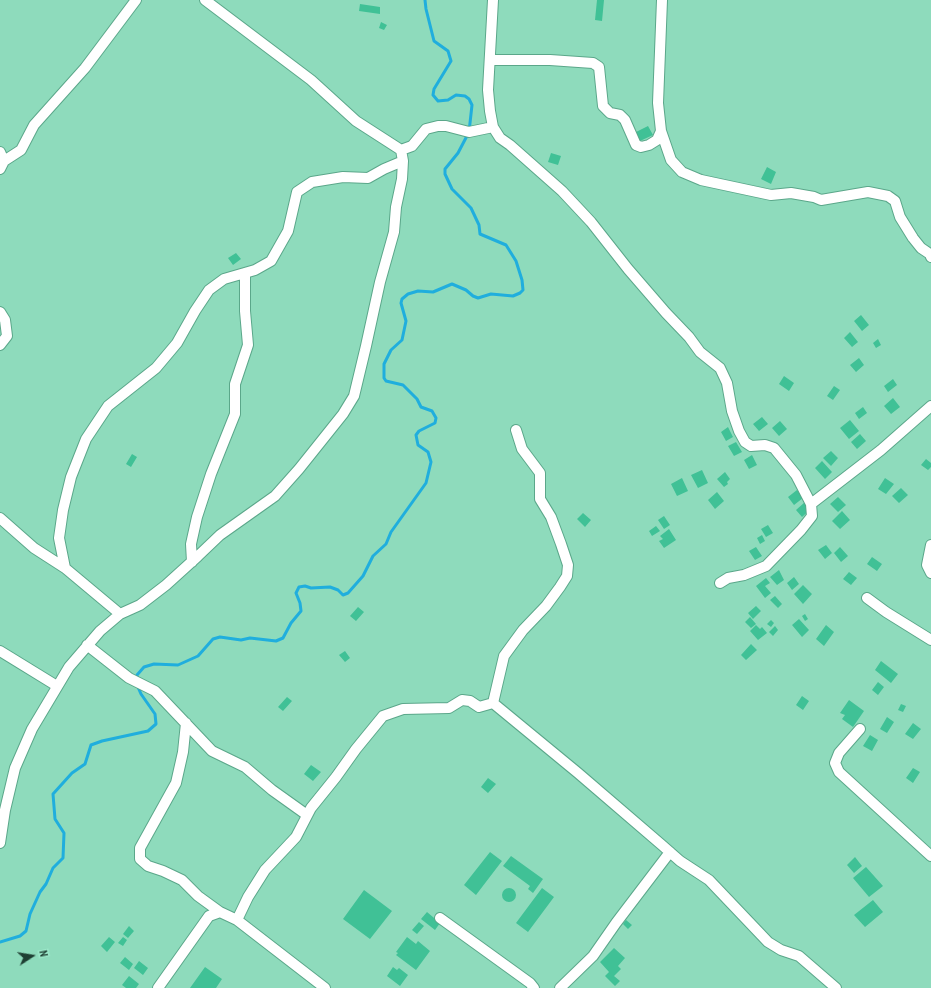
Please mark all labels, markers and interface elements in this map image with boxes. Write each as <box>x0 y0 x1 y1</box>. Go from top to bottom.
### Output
north arrow <box>12 936 52 976</box>
text: N <box>36 949 51 958</box>

